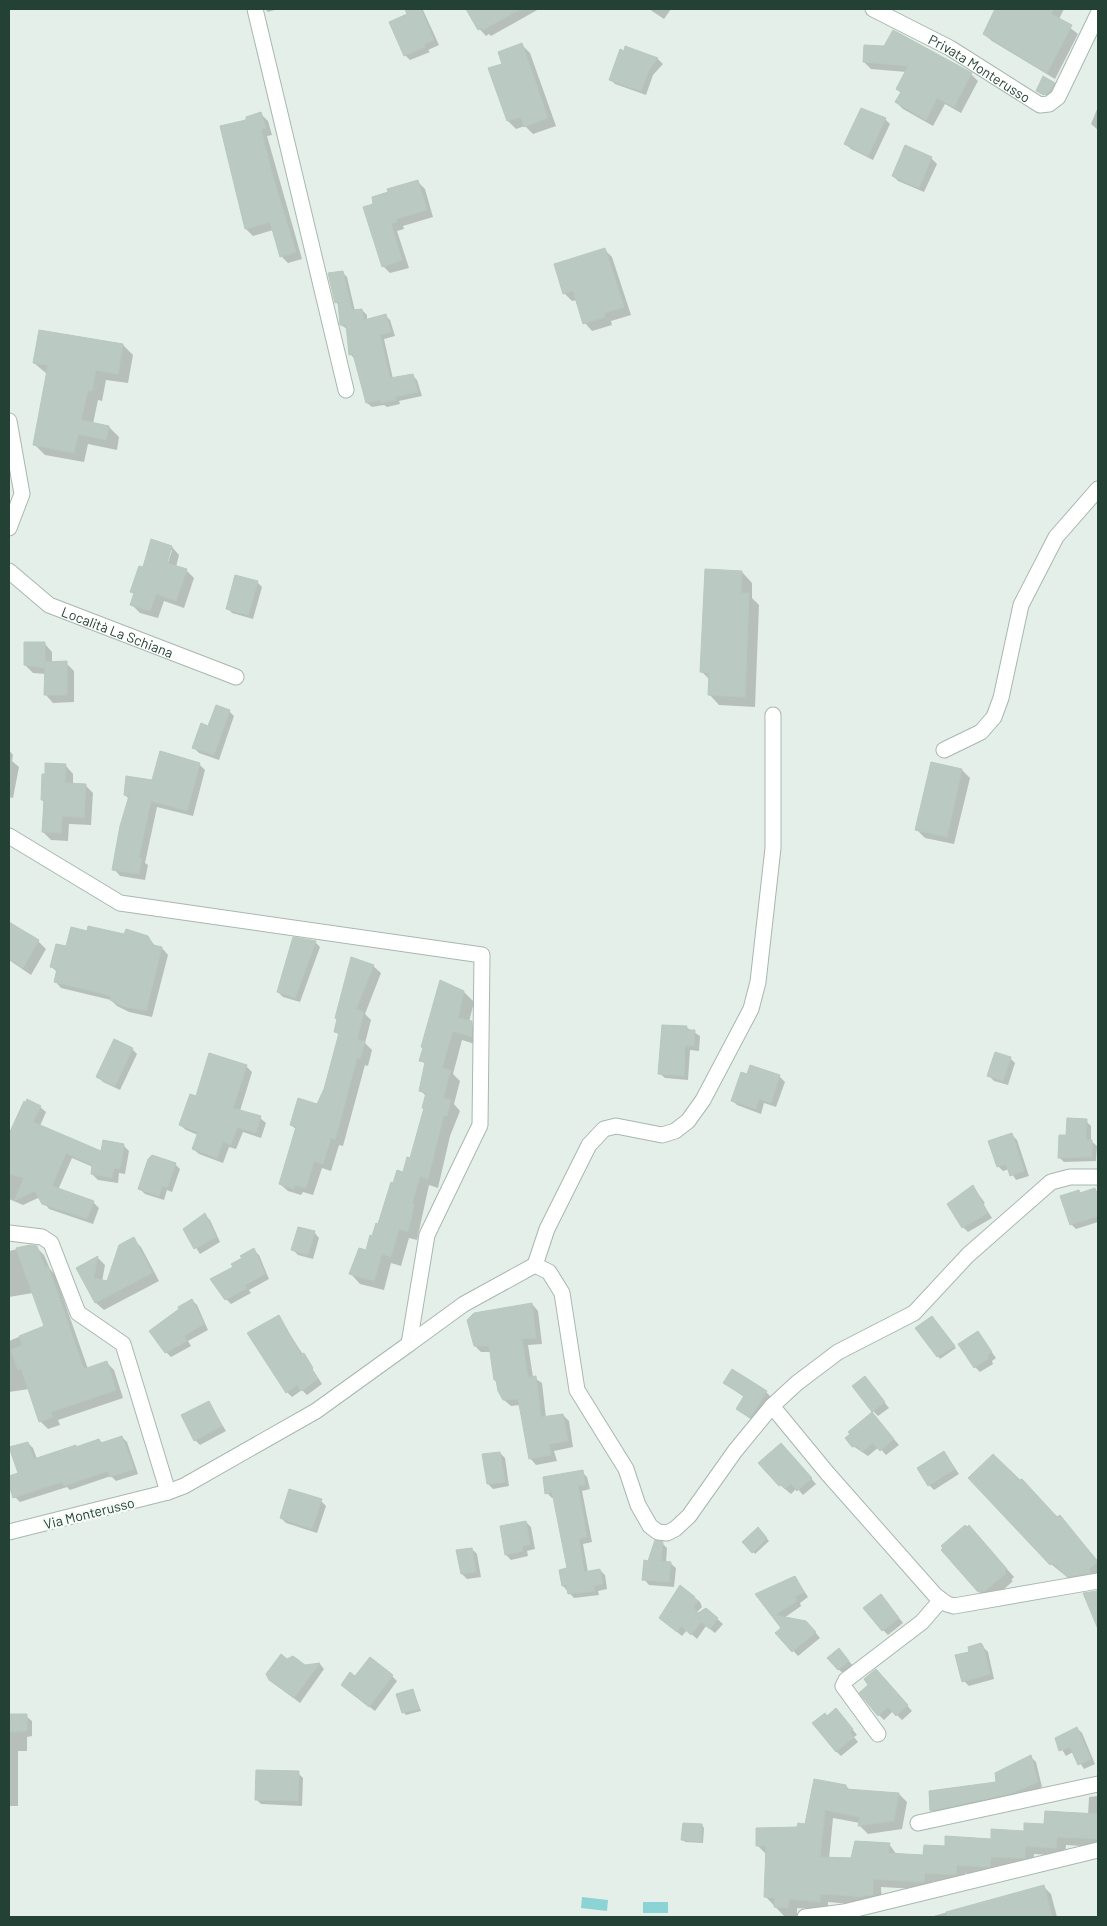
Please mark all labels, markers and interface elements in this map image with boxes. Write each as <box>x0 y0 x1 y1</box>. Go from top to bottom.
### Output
street label: Privata Monterusso <box>926 30 1034 106</box>
street label: Località La Schiana <box>59 602 176 661</box>
street label: Via Monterusso <box>42 1494 136 1532</box>

